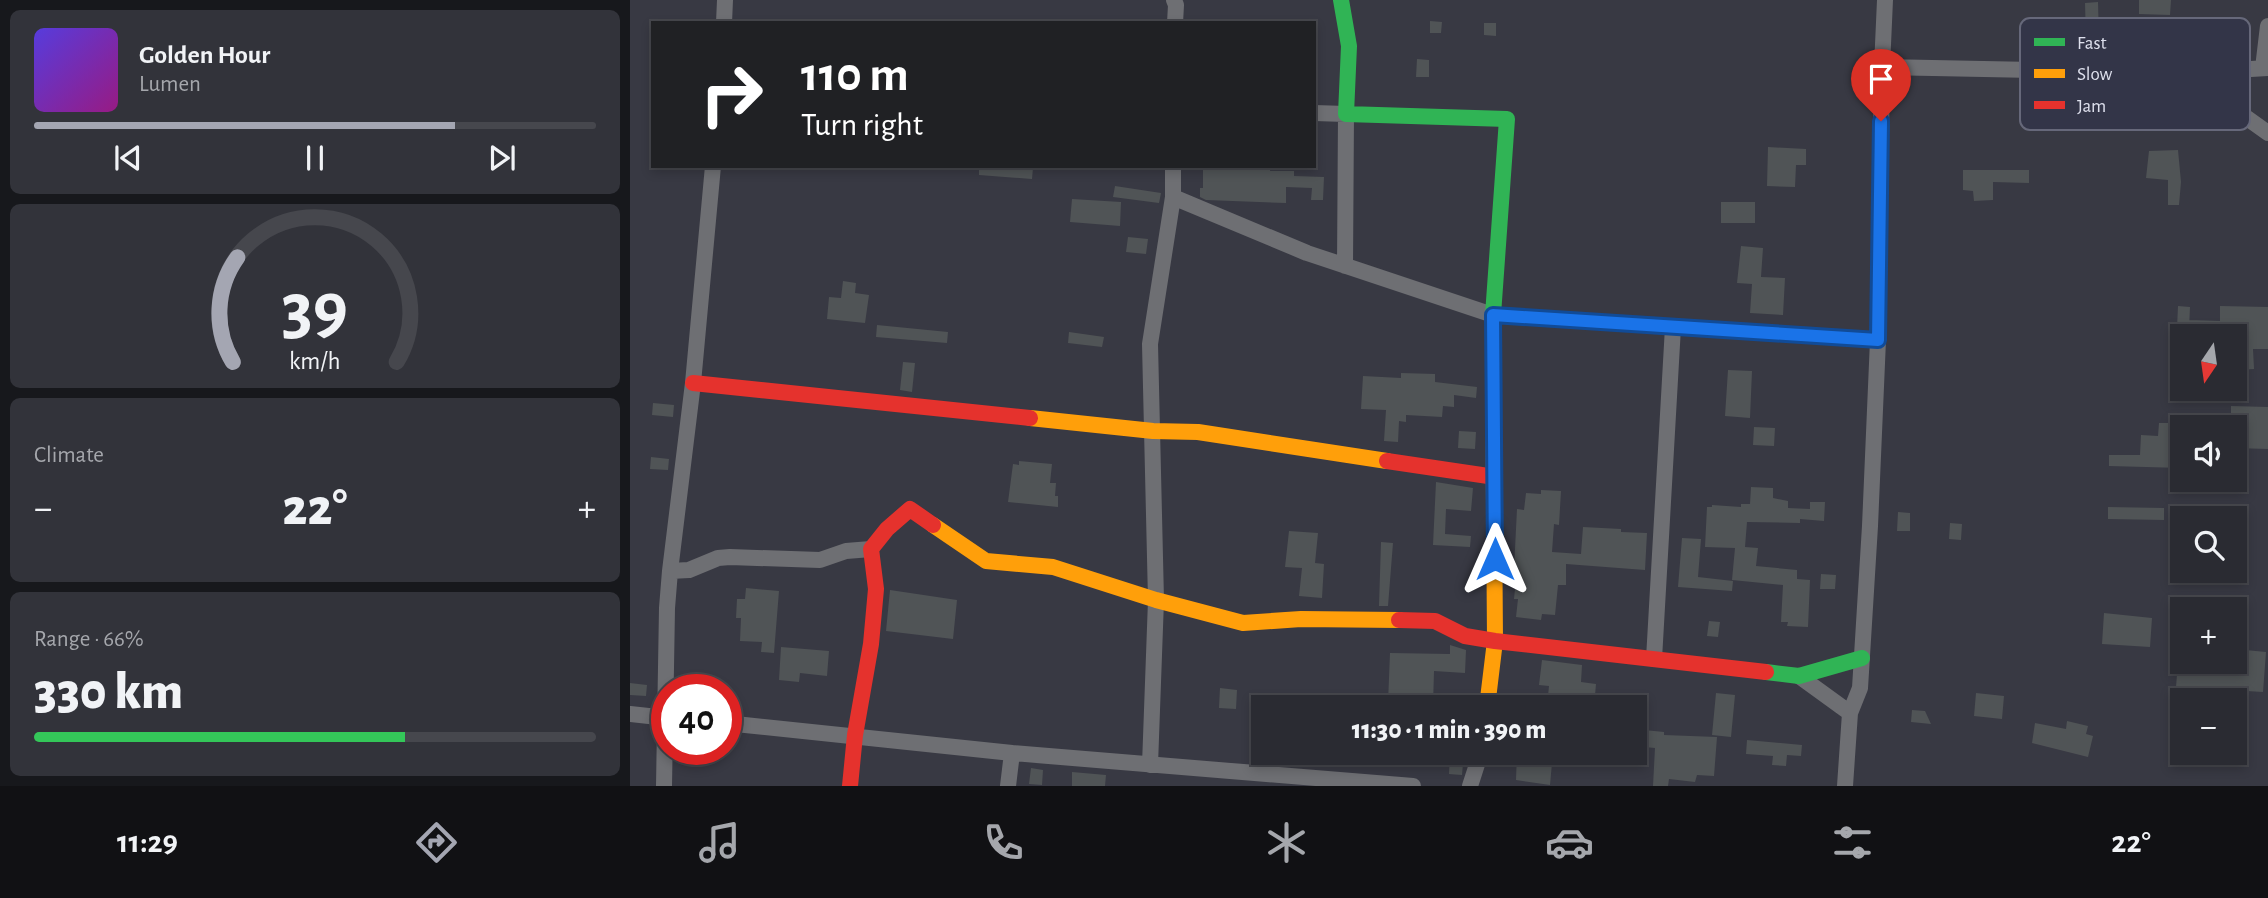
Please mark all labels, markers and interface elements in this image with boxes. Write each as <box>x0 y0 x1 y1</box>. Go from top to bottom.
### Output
legend <box>2020 18 2250 130</box>
text: Fast <box>2077 34 2107 53</box>
text: Golden Hour <box>139 42 270 68</box>
icon: right <box>686 49 777 140</box>
pin <box>1851 49 1911 121</box>
text: 110 m <box>801 51 909 100</box>
icon: arrive <box>1862 60 1900 98</box>
text: Slow <box>2077 65 2113 84</box>
text: Lumen <box>139 73 201 96</box>
text: Jam <box>2077 97 2106 116</box>
text: Turn right <box>801 109 923 141</box>
icon: previous <box>109 139 147 177</box>
icon: pause <box>296 139 334 177</box>
icon: next <box>483 139 521 177</box>
text: 39 <box>282 274 348 347</box>
north arrow <box>2170 324 2247 401</box>
map controls <box>2170 324 2247 765</box>
text: km/h <box>289 349 341 374</box>
button: sound <box>2170 415 2247 492</box>
text: Climate <box>34 444 104 467</box>
text: 22° <box>282 482 348 534</box>
text: − <box>34 490 52 528</box>
text: + <box>578 490 596 528</box>
button: search <box>2170 506 2247 583</box>
position arrow <box>1458 522 1532 596</box>
button: + <box>2170 597 2247 674</box>
text: Range · 66% <box>34 628 144 651</box>
text: 330 km <box>34 666 183 718</box>
speed limit sign: 40 <box>651 674 742 765</box>
button: − <box>2170 688 2247 765</box>
text: 11:30 · 1 min · 390 m <box>1352 717 1546 743</box>
icon: directions <box>412 818 461 867</box>
icon: music <box>695 818 744 867</box>
icon: phone <box>979 818 1028 867</box>
icon: climate <box>1262 818 1311 867</box>
icon: car <box>1545 818 1594 867</box>
icon: filters <box>1828 818 1877 867</box>
text: 11:29 <box>117 826 178 858</box>
text: 22° <box>2111 826 2151 858</box>

